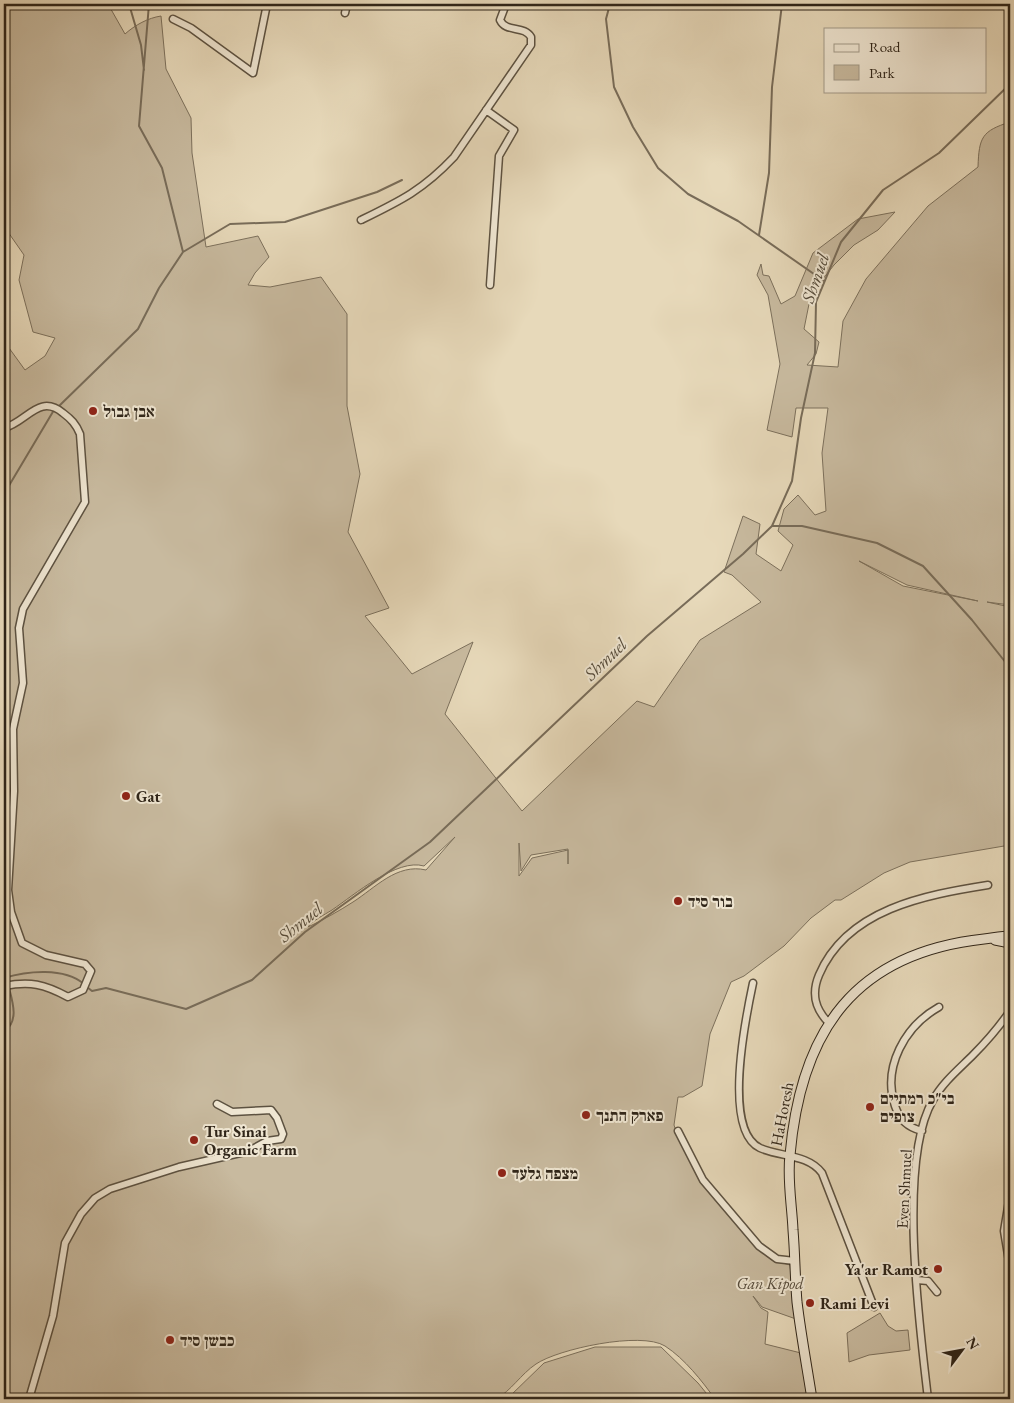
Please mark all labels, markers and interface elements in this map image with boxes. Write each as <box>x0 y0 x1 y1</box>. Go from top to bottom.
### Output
legend <box>824 28 986 92</box>
text: Road <box>869 37 901 56</box>
text: Park <box>869 63 896 82</box>
water label: Shmuel <box>795 249 834 307</box>
place label: אבן גבול <box>103 401 155 422</box>
marker: אבן גבול <box>87 405 99 417</box>
water label: Shmuel <box>578 632 632 686</box>
place label: Gat <box>136 786 161 807</box>
marker: Gat <box>120 790 132 802</box>
place label: בור סיד <box>688 891 733 912</box>
marker: בור סיד <box>672 895 684 907</box>
water label: Shmuel <box>272 896 328 948</box>
street label: HaHoresh <box>765 1080 799 1148</box>
place label: בי"כ רמתיים צופים <box>880 1088 955 1127</box>
marker: בי"כ רמתיים צופים <box>864 1101 876 1113</box>
place label: פארק התנך <box>596 1105 664 1126</box>
marker: פארק התנך <box>580 1109 592 1121</box>
place label: Tur Sinai Organic Farm <box>204 1121 297 1160</box>
marker: Tur Sinai Organic Farm <box>188 1134 200 1146</box>
street label: Even Shmuel <box>891 1149 917 1229</box>
place label: מצפה גלעד <box>512 1163 578 1184</box>
marker: מצפה גלעד <box>496 1167 508 1179</box>
place label: Ya'ar Ramot <box>845 1259 928 1280</box>
marker: Ya'ar Ramot <box>932 1263 944 1275</box>
park label: Gan Kipod <box>736 1273 804 1294</box>
place label: Rami Levi <box>820 1293 889 1314</box>
marker: Rami Levi <box>804 1297 816 1309</box>
north arrow <box>936 1326 986 1376</box>
place label: כבשן סיד <box>180 1330 235 1351</box>
marker: כבשן סיד <box>164 1334 176 1346</box>
text: N <box>962 1334 984 1353</box>

